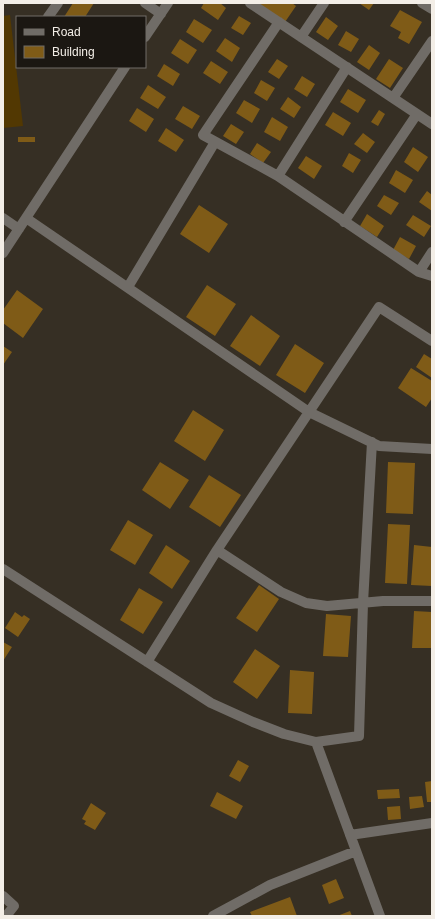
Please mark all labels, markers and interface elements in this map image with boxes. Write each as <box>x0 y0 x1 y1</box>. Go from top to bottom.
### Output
legend <box>16 16 146 68</box>
text: Road <box>52 25 81 39</box>
text: Building <box>52 45 95 59</box>

